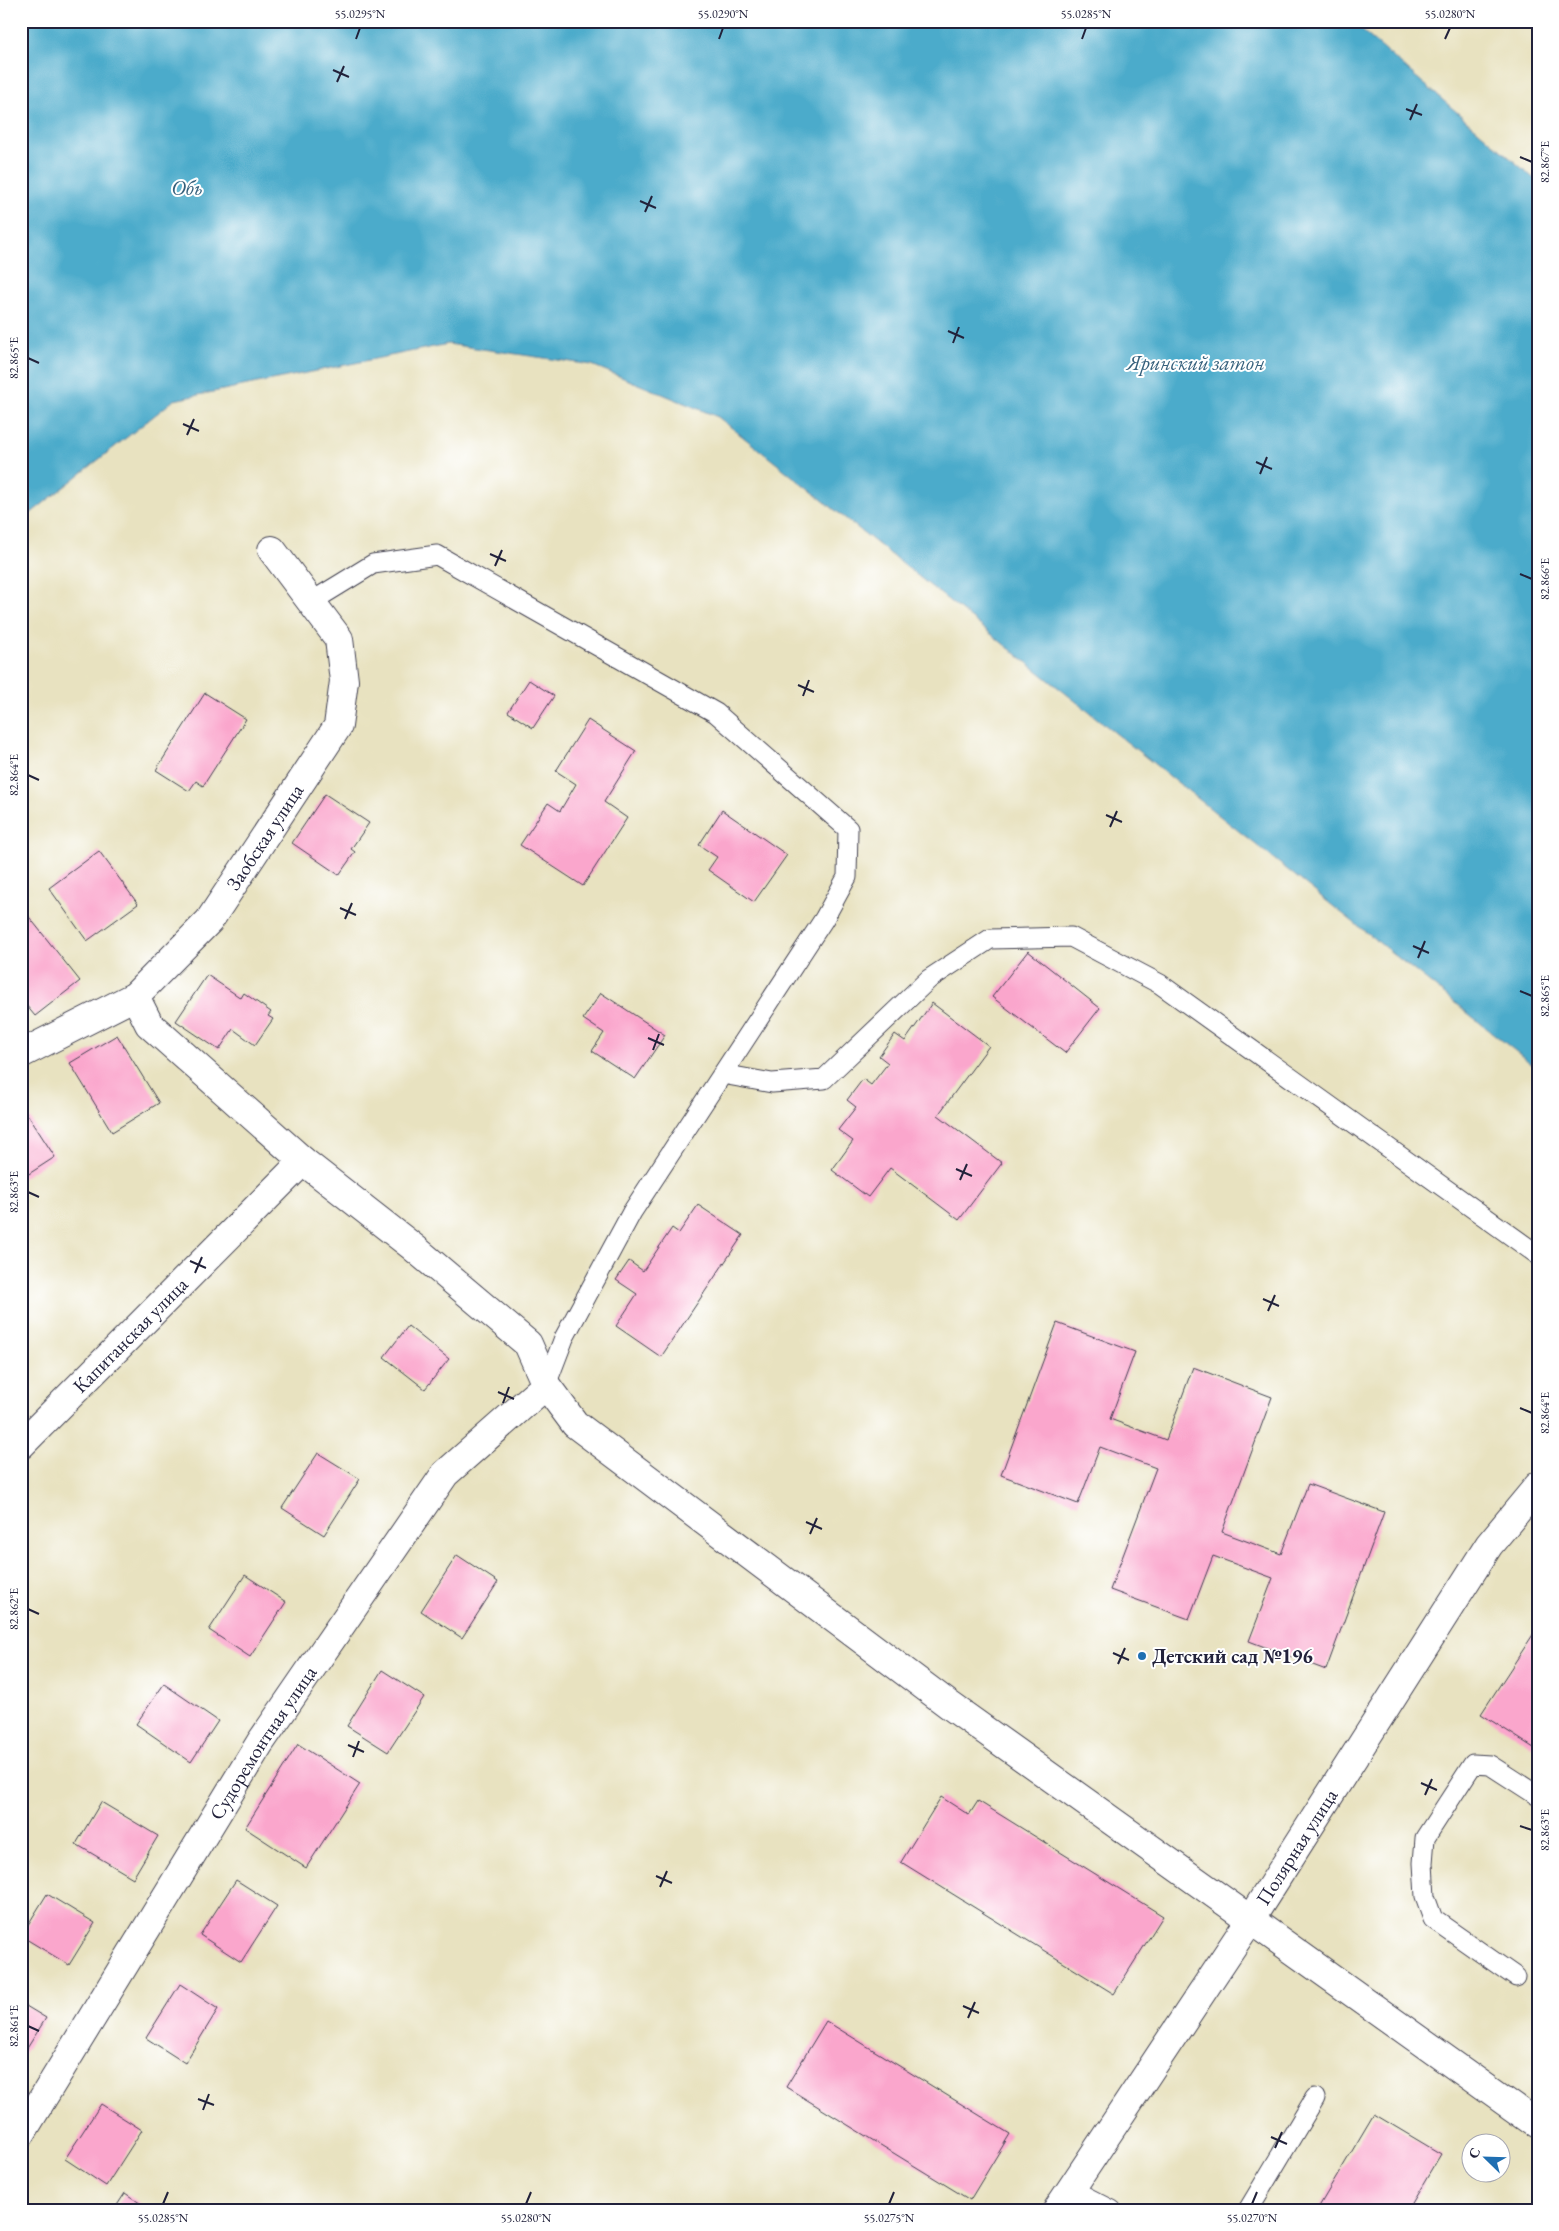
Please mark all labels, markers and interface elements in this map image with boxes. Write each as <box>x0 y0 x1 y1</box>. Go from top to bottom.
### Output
text: 55.0295°N <box>335 6 386 22</box>
text: 55.0290°N <box>698 6 749 22</box>
text: 55.0285°N <box>1061 6 1112 22</box>
text: 55.0280°N <box>1425 6 1476 22</box>
text: 82.867°E <box>1537 141 1553 183</box>
water label: Обь <box>171 174 203 201</box>
text: 82.865°E <box>6 337 22 379</box>
water label: Яринский затон <box>1125 349 1265 376</box>
text: 82.866°E <box>1537 558 1553 600</box>
text: 82.864°E <box>6 754 22 796</box>
street label: Заобская улица <box>220 779 309 895</box>
text: 82.865°E <box>1537 975 1553 1017</box>
text: 82.863°E <box>6 1171 22 1213</box>
street label: Капитанская улица <box>67 1271 193 1399</box>
text: 82.864°E <box>1537 1392 1553 1434</box>
text: 82.862°E <box>6 1588 22 1630</box>
place label: Детский сад №196 <box>1152 1643 1313 1669</box>
marker: Детский сад №196 <box>1136 1650 1148 1662</box>
street label: Судоремонтная улица <box>203 1661 322 1825</box>
street label: Полярная улица <box>1250 1784 1343 1910</box>
text: 82.863°E <box>1537 1809 1553 1851</box>
text: 82.861°E <box>6 2005 22 2047</box>
north arrow <box>1462 2134 1512 2184</box>
text: С <box>1464 2145 1484 2161</box>
text: 55.0285°N <box>138 2210 189 2226</box>
text: 55.0280°N <box>501 2210 552 2226</box>
text: 55.0275°N <box>864 2210 915 2226</box>
text: 55.0270°N <box>1227 2210 1278 2226</box>

